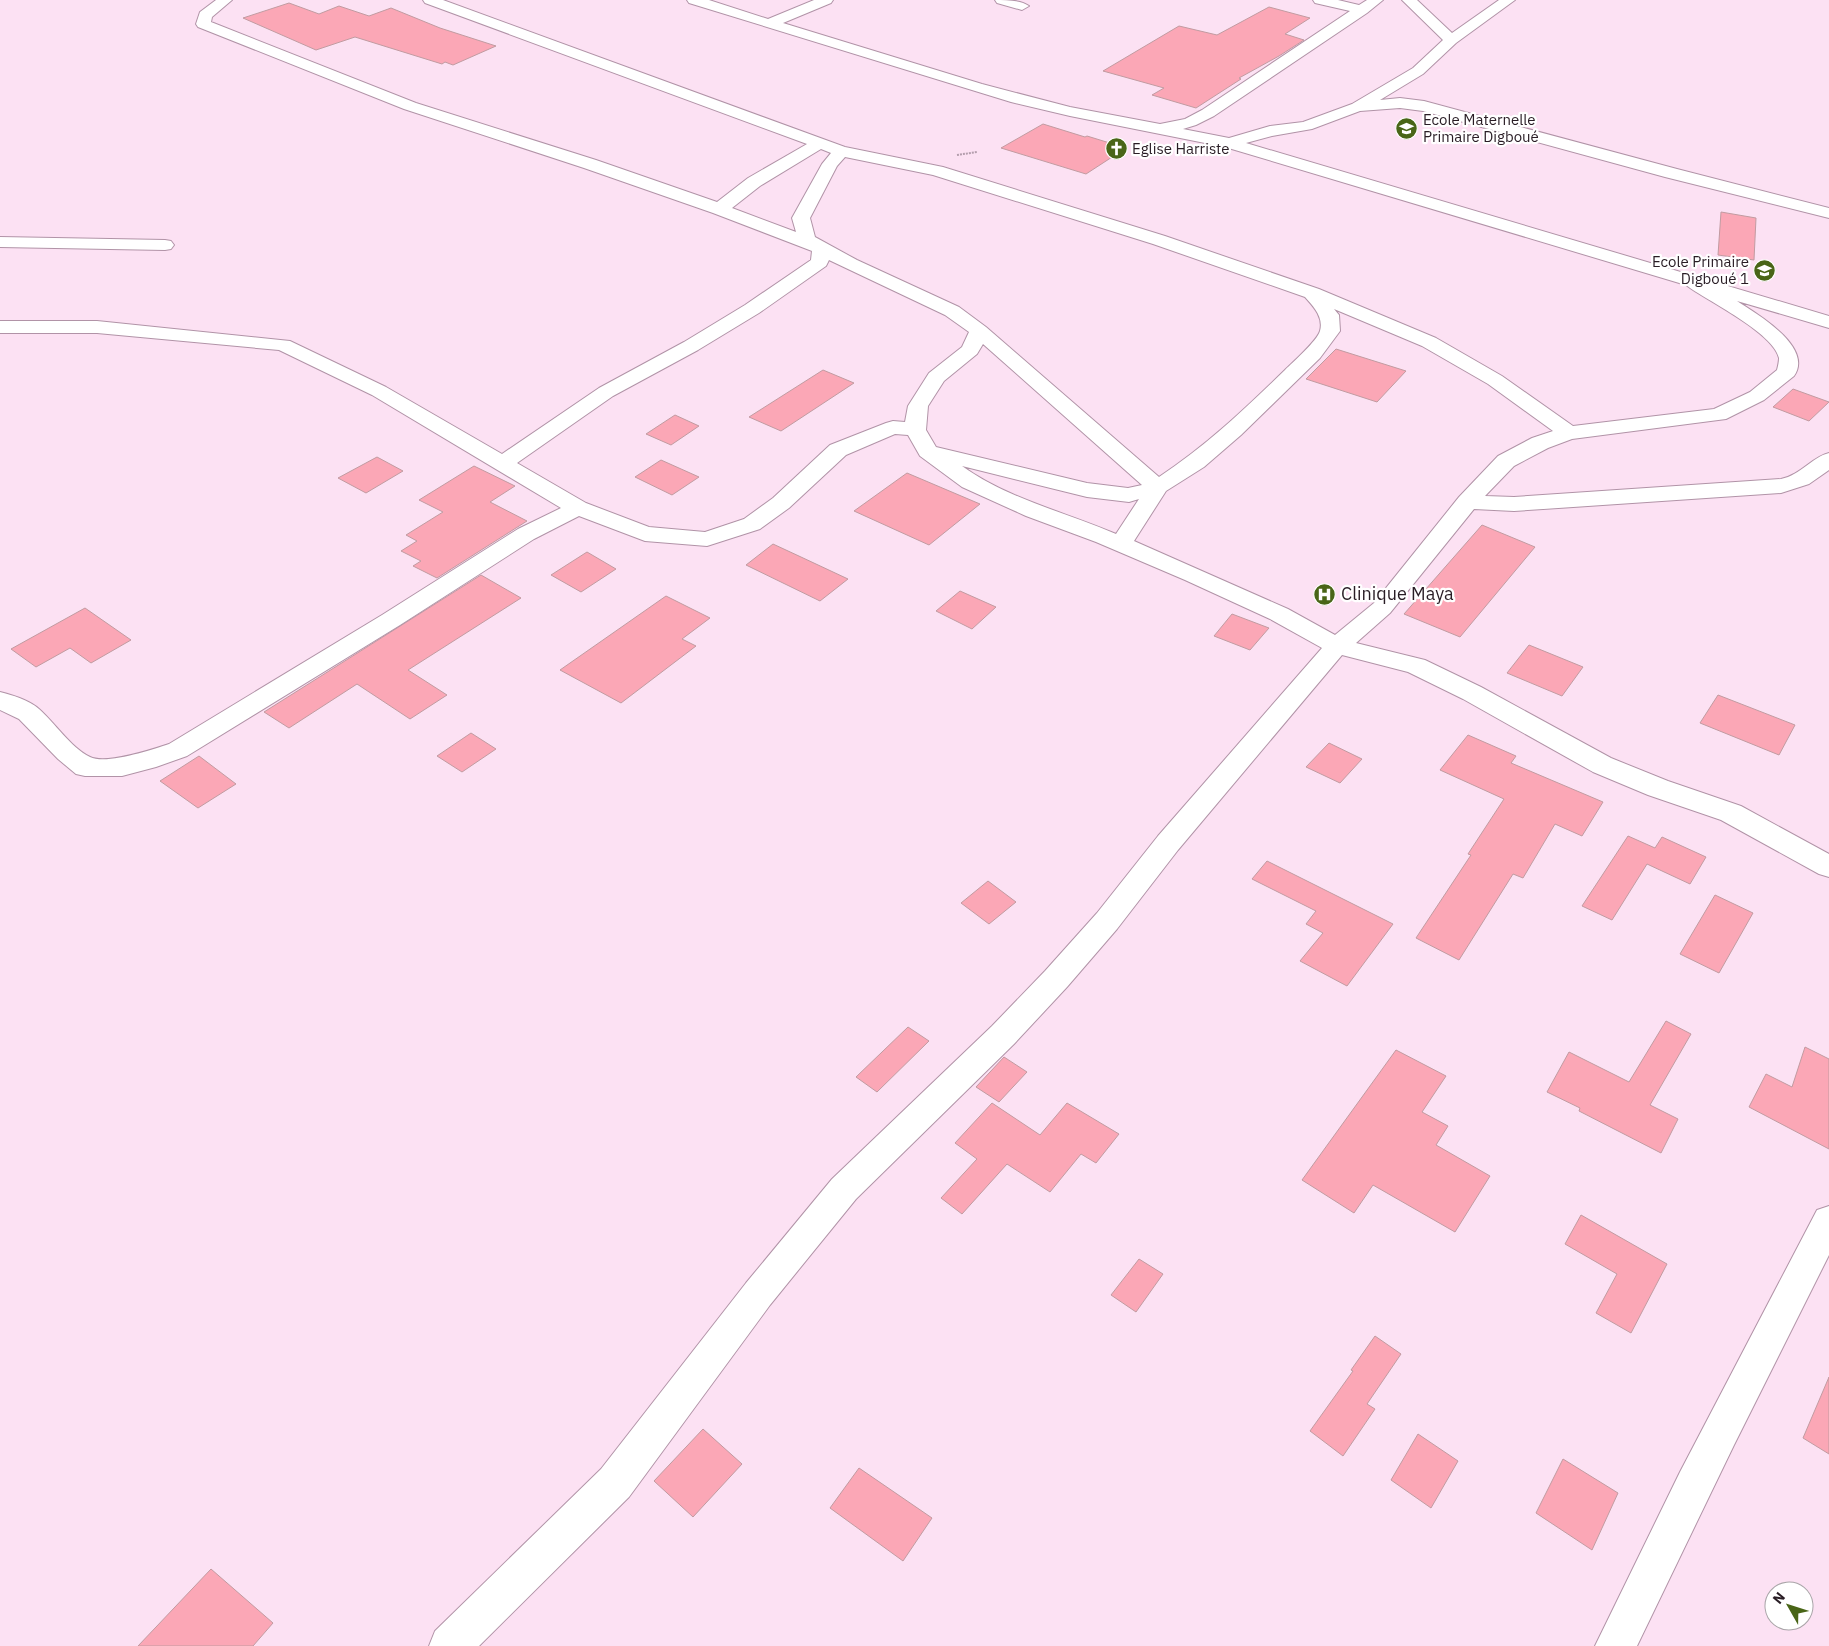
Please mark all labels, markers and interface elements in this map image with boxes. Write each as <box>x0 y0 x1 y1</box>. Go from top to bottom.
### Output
place label: Ecole Maternelle Primaire Digboué <box>1423 110 1539 146</box>
school or university icon: Ecole Maternelle Primaire Digboué <box>1395 117 1419 141</box>
church icon: Eglise Harriste <box>1104 137 1128 161</box>
place label: Eglise Harriste <box>1132 139 1230 158</box>
place label: Ecole Primaire Digboué 1 <box>1652 252 1749 288</box>
school or university icon: Ecole Primaire Digboué 1 <box>1753 259 1777 283</box>
hospital icon: Clinique Maya <box>1313 582 1337 606</box>
place label: Clinique Maya <box>1341 582 1454 605</box>
north arrow <box>1764 1581 1814 1631</box>
text: N <box>1769 1588 1789 1607</box>

